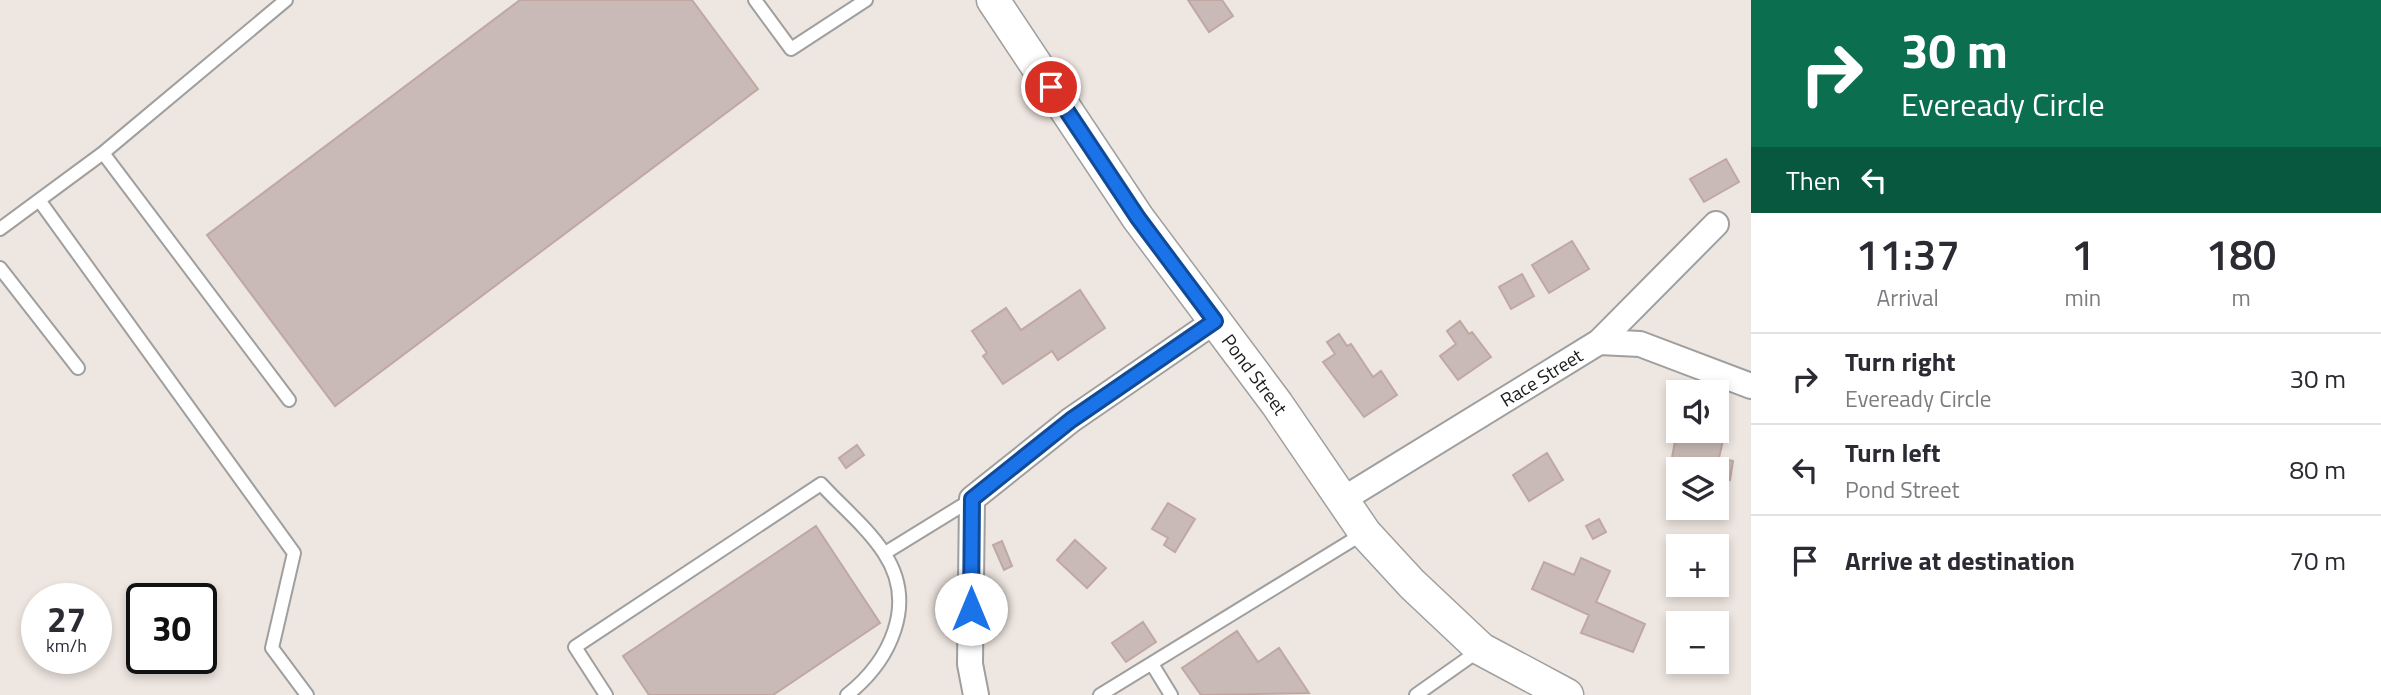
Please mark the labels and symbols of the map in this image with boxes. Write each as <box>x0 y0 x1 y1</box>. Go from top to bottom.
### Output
pin <box>1021 57 1081 117</box>
street label: Pond Street <box>1215 327 1295 421</box>
street label: Race Street <box>1494 340 1588 414</box>
position arrow <box>934 572 1008 646</box>
speed limit sign: 30 <box>126 583 217 674</box>

